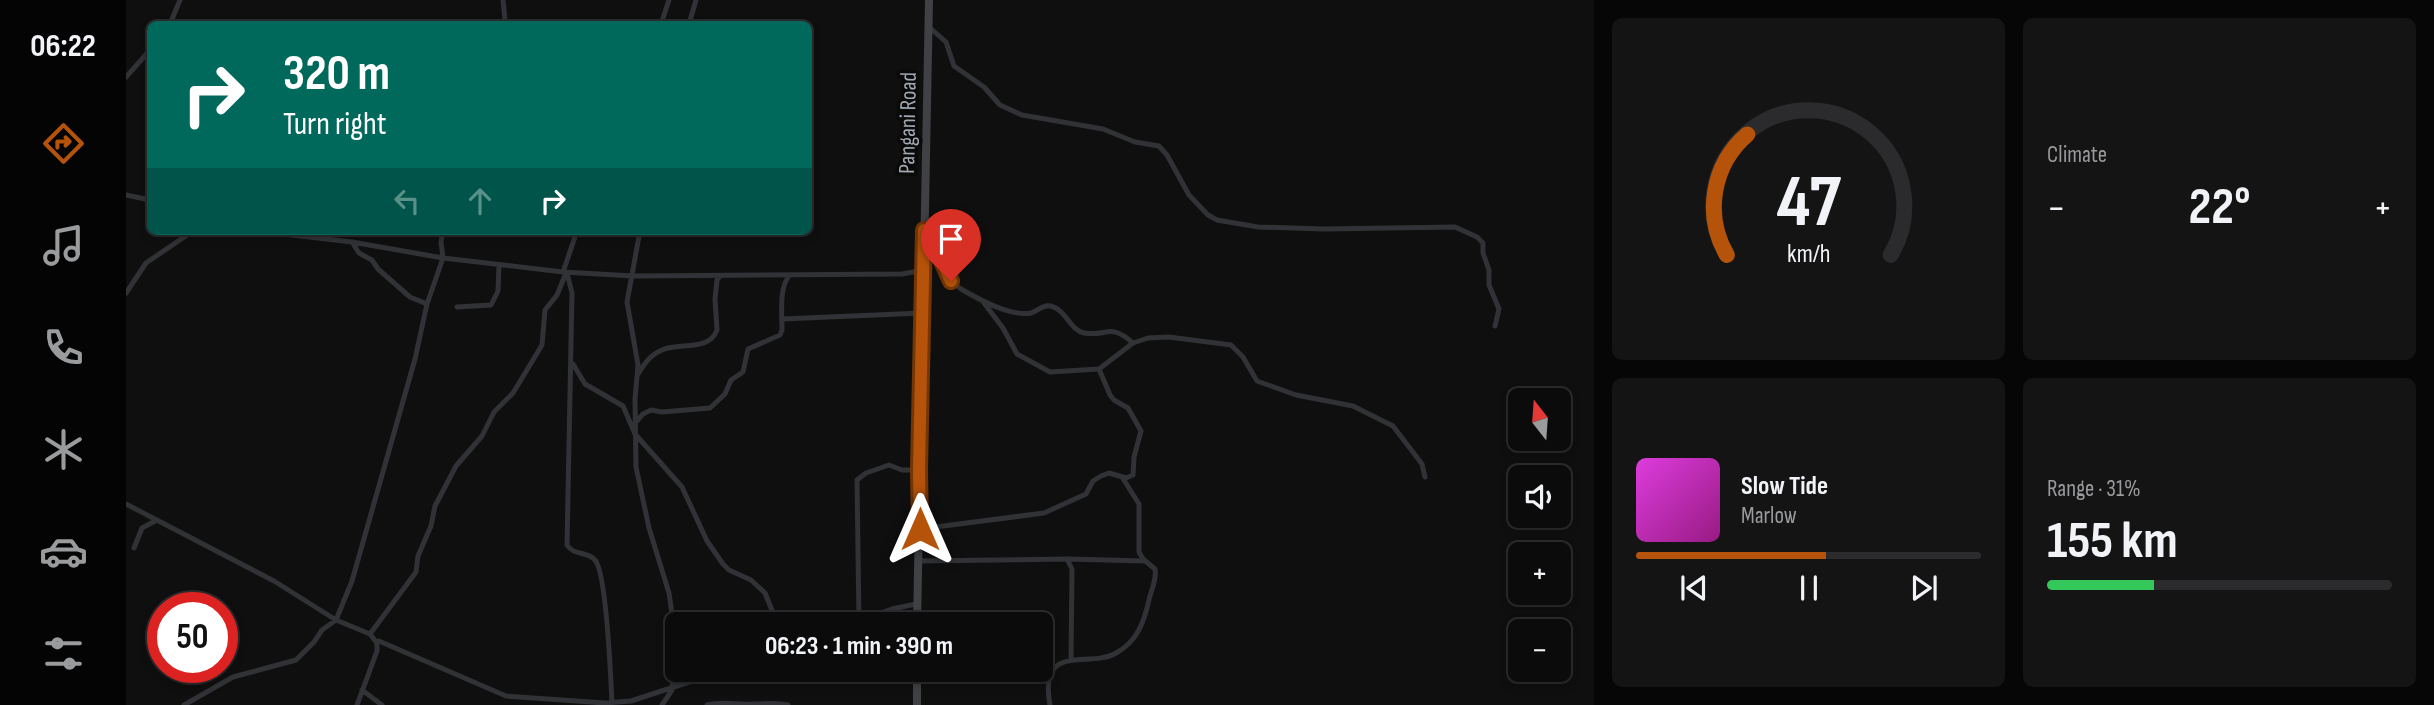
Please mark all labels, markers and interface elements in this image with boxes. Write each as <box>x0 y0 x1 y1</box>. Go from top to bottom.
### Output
text: 06:22 <box>30 27 96 66</box>
text: 320 m <box>283 45 390 104</box>
icon: right <box>168 49 259 140</box>
street label: Pangani Road <box>893 72 923 174</box>
text: Turn right <box>283 105 387 144</box>
icon: directions <box>39 119 88 168</box>
text: Climate <box>2047 141 2107 169</box>
text: 47 <box>1776 159 1841 247</box>
text: 22° <box>2188 176 2251 239</box>
icon: left <box>388 182 426 220</box>
icon: ahead <box>461 182 499 220</box>
icon: right <box>534 182 572 220</box>
text: − <box>2047 186 2066 231</box>
text: + <box>2373 186 2392 231</box>
pin <box>921 209 981 281</box>
icon: arrive <box>932 220 970 258</box>
icon: music <box>39 221 88 270</box>
text: km/h <box>1787 239 1830 270</box>
icon: phone <box>39 323 88 372</box>
north arrow <box>1508 388 1572 452</box>
map controls <box>1508 388 1571 682</box>
icon: climate <box>39 425 88 474</box>
button: sound <box>1508 465 1571 528</box>
text: Slow Tide <box>1741 471 1828 502</box>
text: Range · 31% <box>2047 475 2141 503</box>
position arrow <box>883 492 957 566</box>
text: Marlow <box>1741 502 1797 530</box>
text: 155 km <box>2047 510 2178 573</box>
icon: car <box>39 527 88 576</box>
button: + <box>1508 542 1571 605</box>
icon: previous <box>1675 569 1713 607</box>
icon: pause <box>1790 569 1828 607</box>
icon: next <box>1905 569 1943 607</box>
speed limit sign: 50 <box>147 592 238 683</box>
button: − <box>1508 619 1571 682</box>
icon: filters <box>39 629 88 678</box>
text: 06:23 · 1 min · 390 m <box>765 631 953 662</box>

